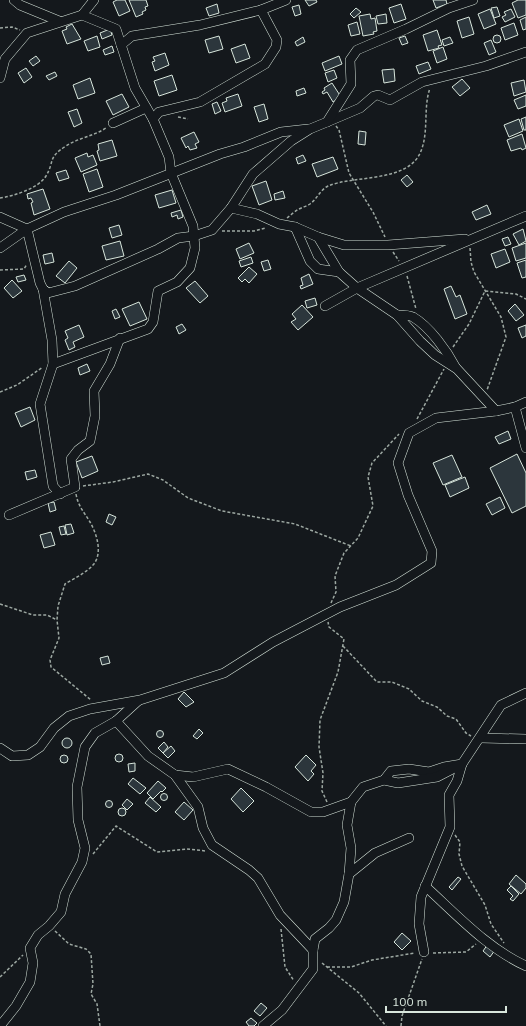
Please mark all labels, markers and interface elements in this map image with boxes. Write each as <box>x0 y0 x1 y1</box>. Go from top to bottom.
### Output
scale bar <box>386 988 506 1014</box>
text: 100 m <box>392 994 427 1009</box>

